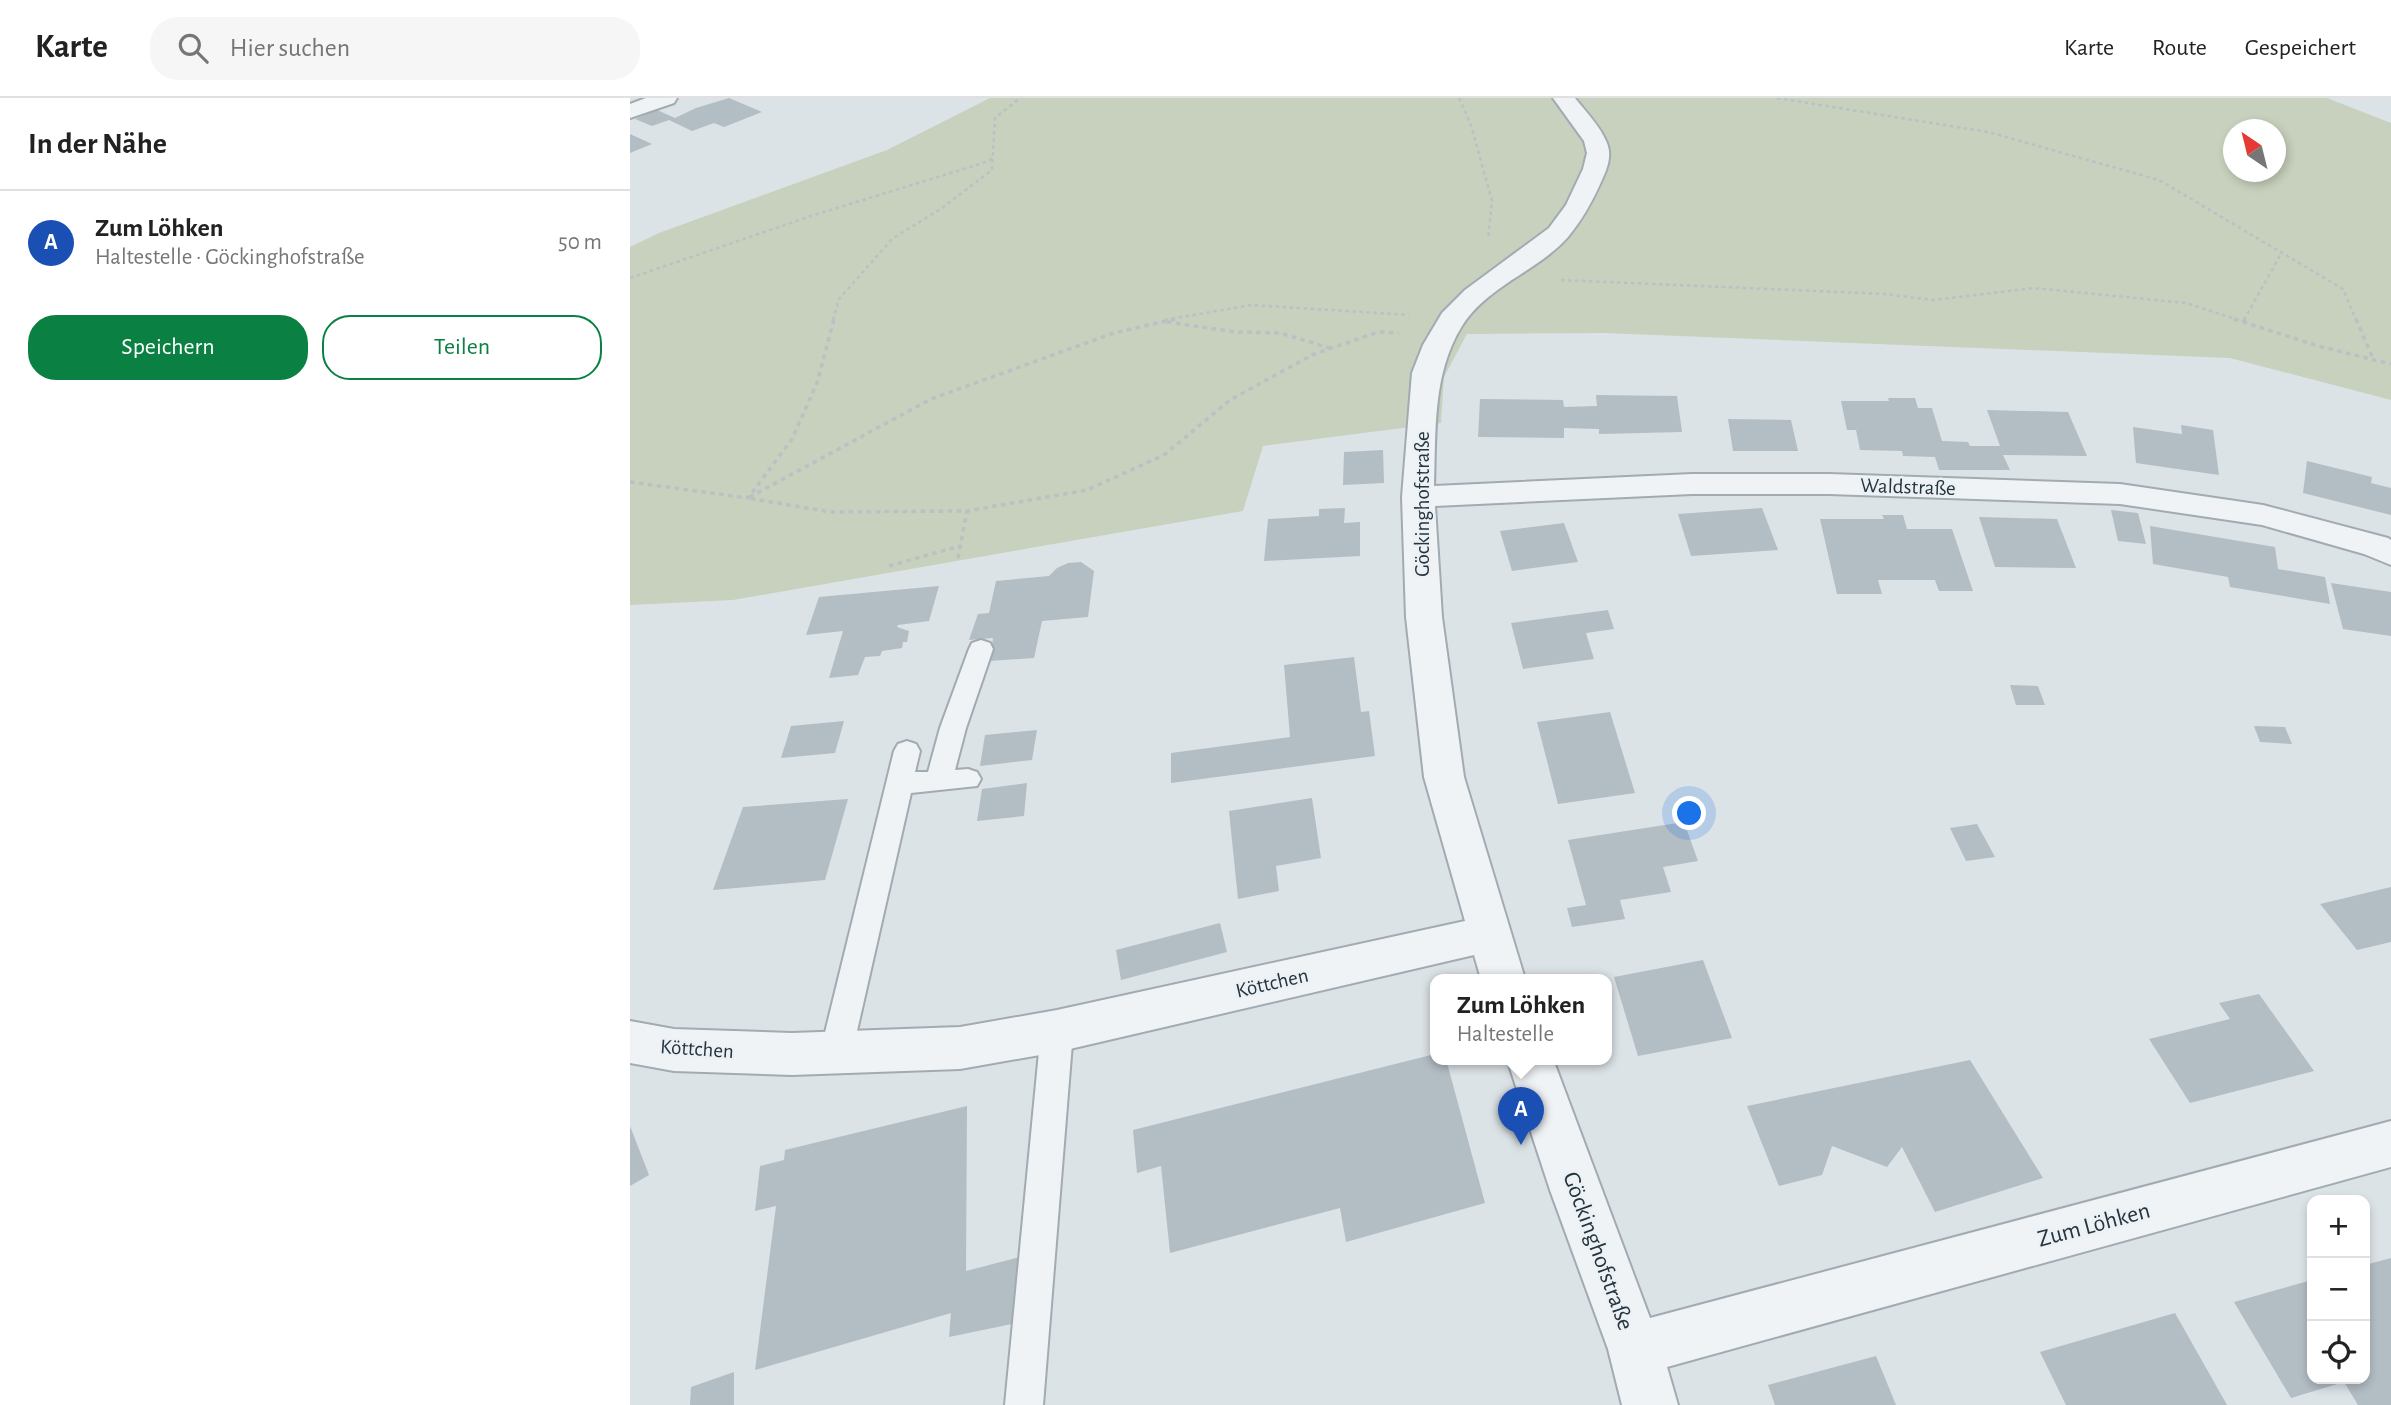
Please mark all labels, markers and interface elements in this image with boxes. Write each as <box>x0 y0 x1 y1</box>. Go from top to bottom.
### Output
search box <box>150 17 640 80</box>
icon: search <box>174 29 212 67</box>
text: Karte <box>35 31 108 64</box>
text: Hier suchen <box>230 35 350 61</box>
text: Karte <box>2064 36 2114 60</box>
text: Route <box>2152 36 2207 60</box>
text: Gespeichert <box>2245 36 2356 60</box>
north arrow <box>2223 119 2286 182</box>
text: In der Nähe <box>28 129 167 159</box>
text: Zum Löhken <box>95 215 223 241</box>
text: A <box>44 231 58 254</box>
text: 50 m <box>558 231 602 254</box>
text: Haltestelle · Göckinghofstraße <box>95 246 365 269</box>
button: Speichern <box>28 315 308 380</box>
button: Teilen <box>322 315 602 380</box>
street label: Göckinghofstraße <box>1412 431 1433 577</box>
street label: Waldstraße <box>1860 475 1956 499</box>
your location <box>1672 796 1706 830</box>
street label: Köttchen <box>1234 964 1310 1002</box>
popup <box>1430 974 1612 1065</box>
text: Zum Löhken <box>1457 992 1585 1018</box>
text: Haltestelle <box>1457 1023 1554 1046</box>
street label: Köttchen <box>659 1036 735 1062</box>
pin: A <box>1498 1087 1544 1145</box>
street label: Göckinghofstraße <box>1558 1169 1638 1333</box>
map controls <box>2307 1195 2370 1384</box>
button: + <box>2307 1195 2370 1258</box>
street label: Zum Löhken <box>2035 1198 2153 1252</box>
button: − <box>2307 1258 2370 1321</box>
button: locate <box>2307 1321 2370 1384</box>

